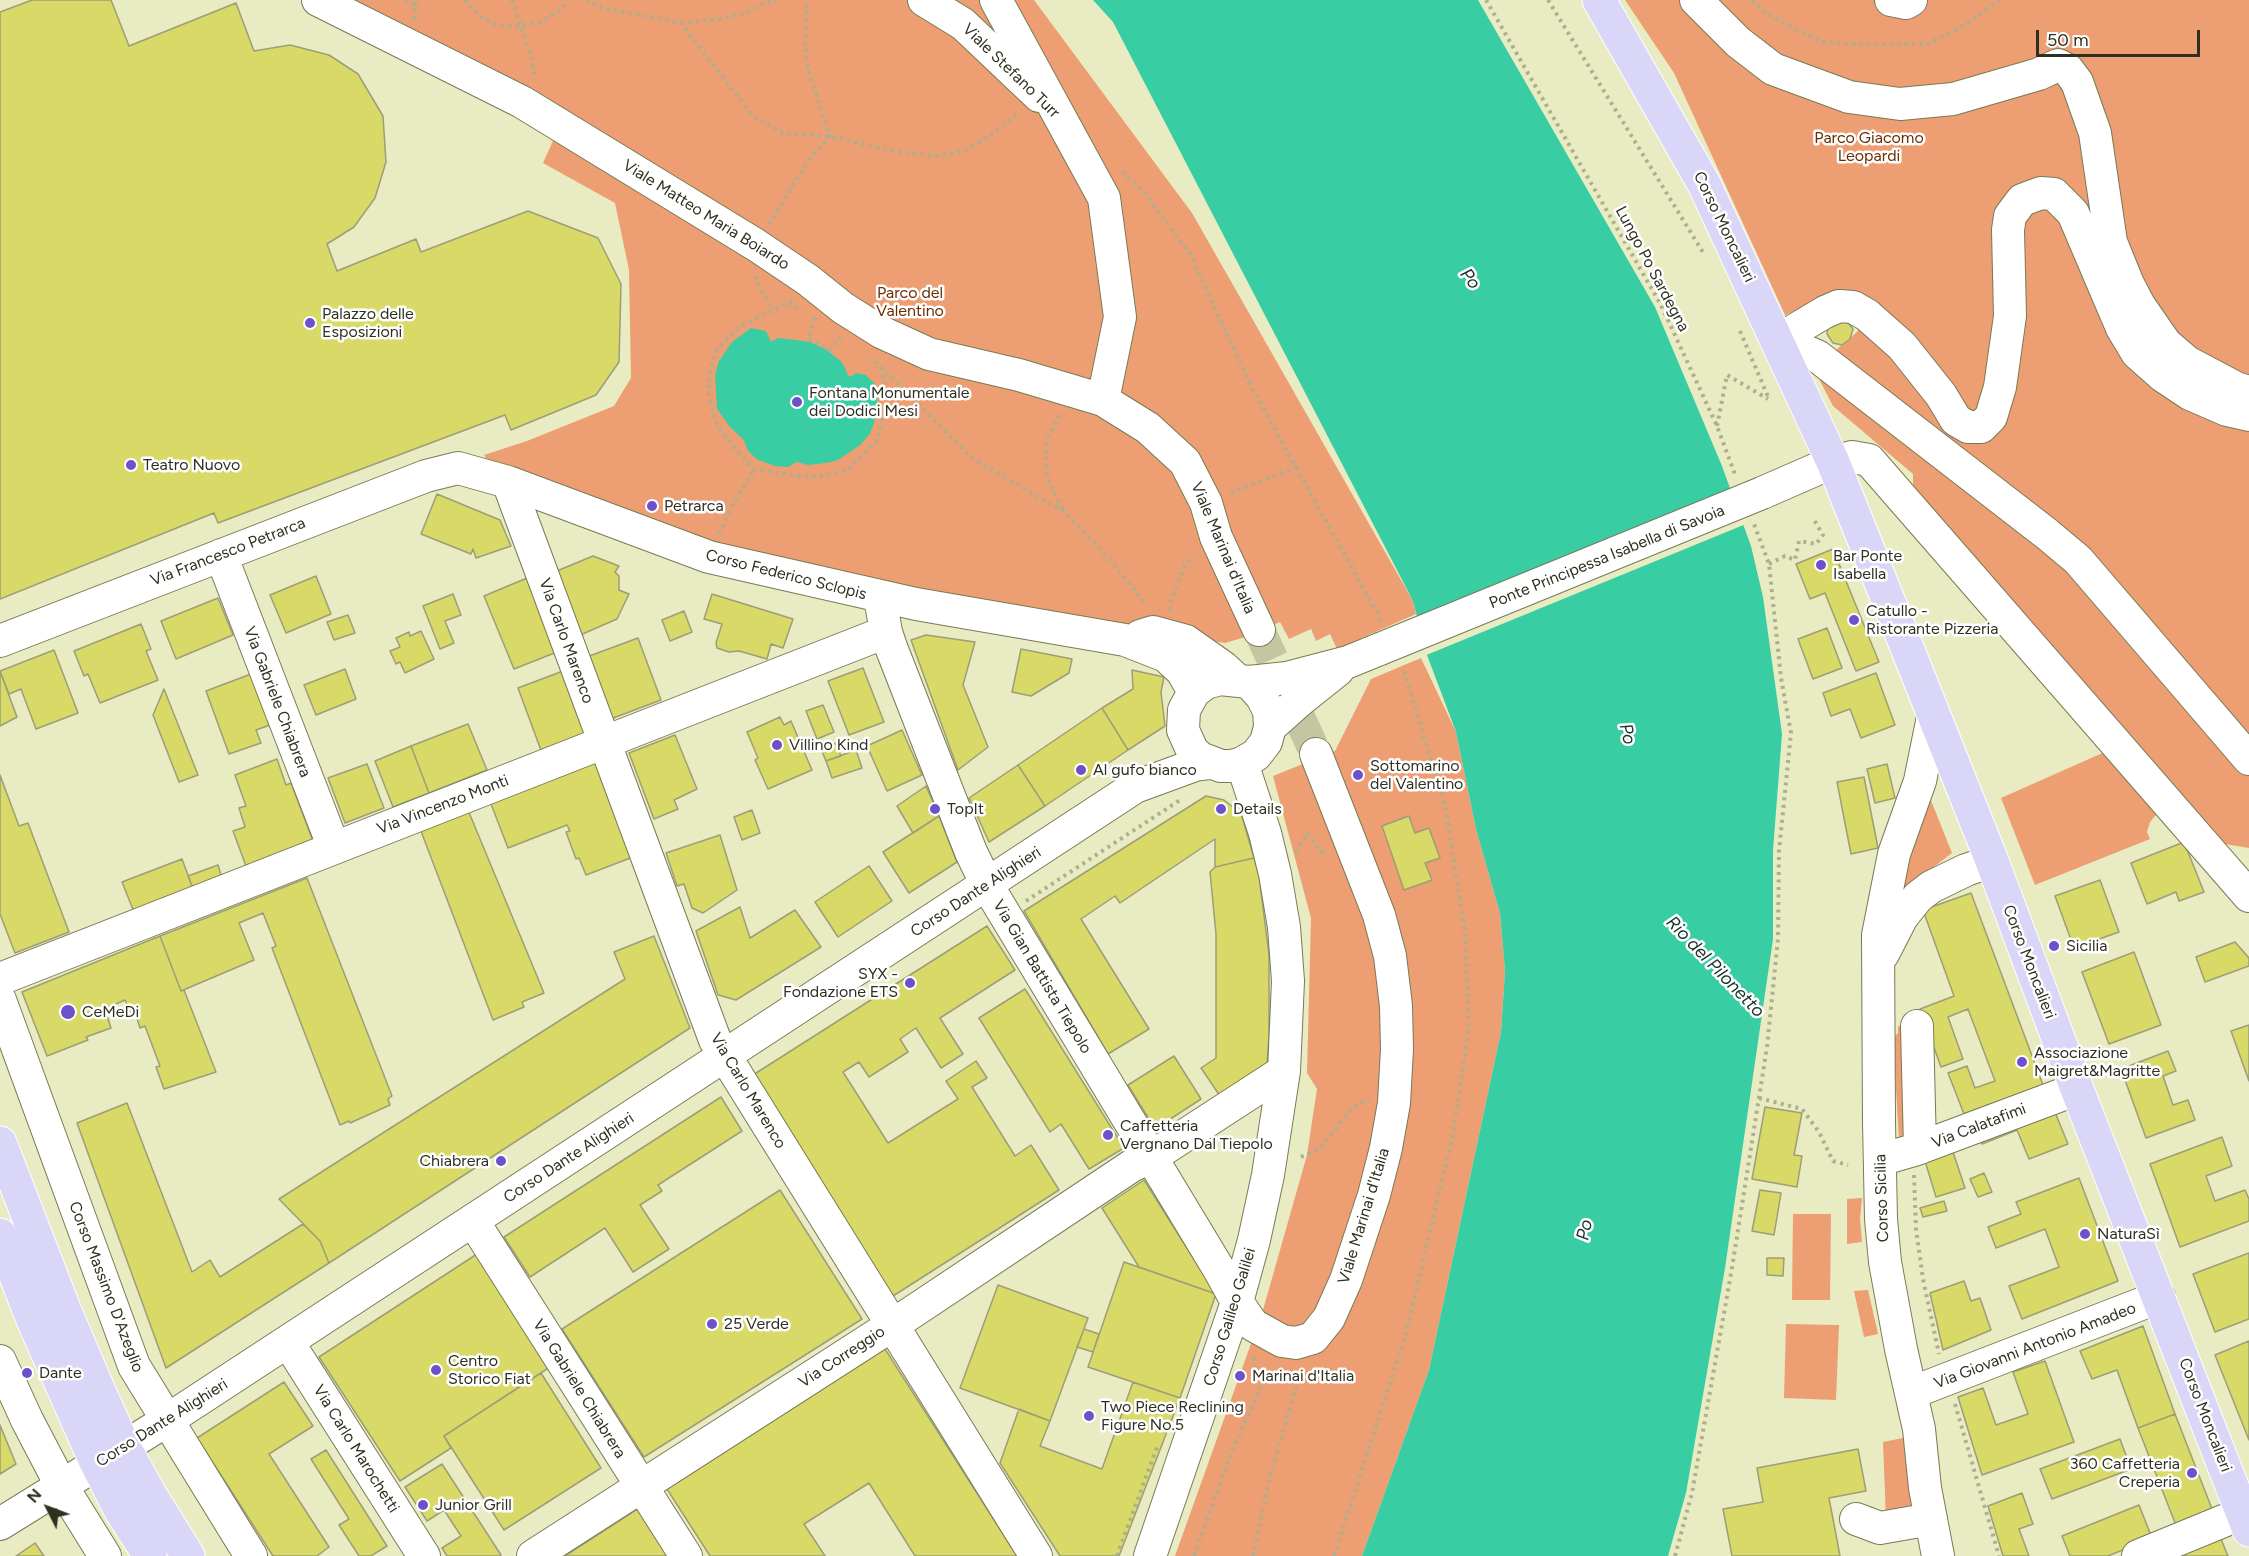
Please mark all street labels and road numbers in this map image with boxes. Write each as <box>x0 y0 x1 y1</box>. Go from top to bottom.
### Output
street label: Viale Stefano Turr <box>958 20 1064 122</box>
street label: Viale Matteo Maria Boiardo <box>619 156 793 274</box>
street label: Corso Moncalieri <box>1689 169 1759 285</box>
street label: Lungo Po Sardegna <box>1611 203 1693 335</box>
street label: Viale Marinai d'Italia <box>1187 479 1259 617</box>
street label: Ponte Principessa Isabella di Savoia <box>1486 501 1728 613</box>
street label: Via Francesco Petrarca <box>148 514 308 590</box>
street label: Corso Federico Sclopis <box>703 546 869 604</box>
street label: Via Carlo Marenco <box>534 576 598 706</box>
street label: Via Gabriele Chiabrera <box>239 624 315 780</box>
street label: Via Vincenzo Monti <box>374 771 512 839</box>
street label: Corso Dante Alighieri <box>907 843 1045 941</box>
street label: Via Gian Battista Tiepolo <box>988 897 1096 1057</box>
street label: Corso Moncalieri <box>1998 902 2060 1022</box>
street label: Via Carlo Marenco <box>706 1030 790 1152</box>
street label: Via Calatafimi <box>1929 1099 2029 1153</box>
street label: Corso Dante Alighieri <box>500 1109 638 1207</box>
street label: Viale Marinai d'Italia <box>1334 1146 1394 1286</box>
street label: Corso Sicilia <box>1871 1154 1893 1242</box>
street label: Corso Massimo D'Azeglio <box>64 1199 148 1375</box>
street label: Corso Galileo Galilei <box>1200 1246 1260 1388</box>
street label: Via Giovanni Antonio Amadeo <box>1931 1299 2139 1393</box>
street label: Via Gabriele Chiabrera <box>528 1316 630 1462</box>
street label: Via Correggio <box>795 1322 889 1392</box>
street label: Corso Moncalieri <box>2174 1355 2236 1475</box>
street label: Corso Dante Alighieri <box>93 1375 231 1471</box>
street label: Via Carlo Marochetti <box>309 1381 403 1517</box>

